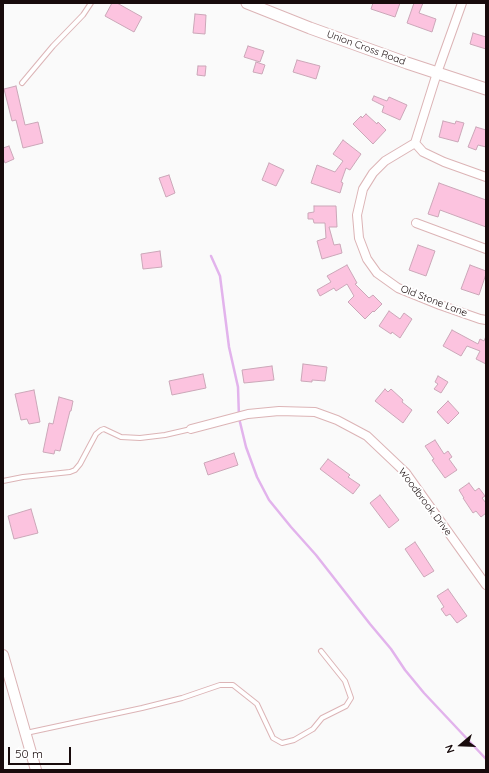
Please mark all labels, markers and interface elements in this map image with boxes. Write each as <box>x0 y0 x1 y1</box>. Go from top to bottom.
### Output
street label: Union Cross Road <box>325 28 407 68</box>
street label: Old Stone Lane <box>399 283 469 319</box>
street label: Woodbrook Drive <box>396 466 454 538</box>
north arrow <box>441 725 481 765</box>
scale bar <box>10 739 73 765</box>
text: N <box>442 743 458 755</box>
text: 50 m <box>15 746 43 761</box>

